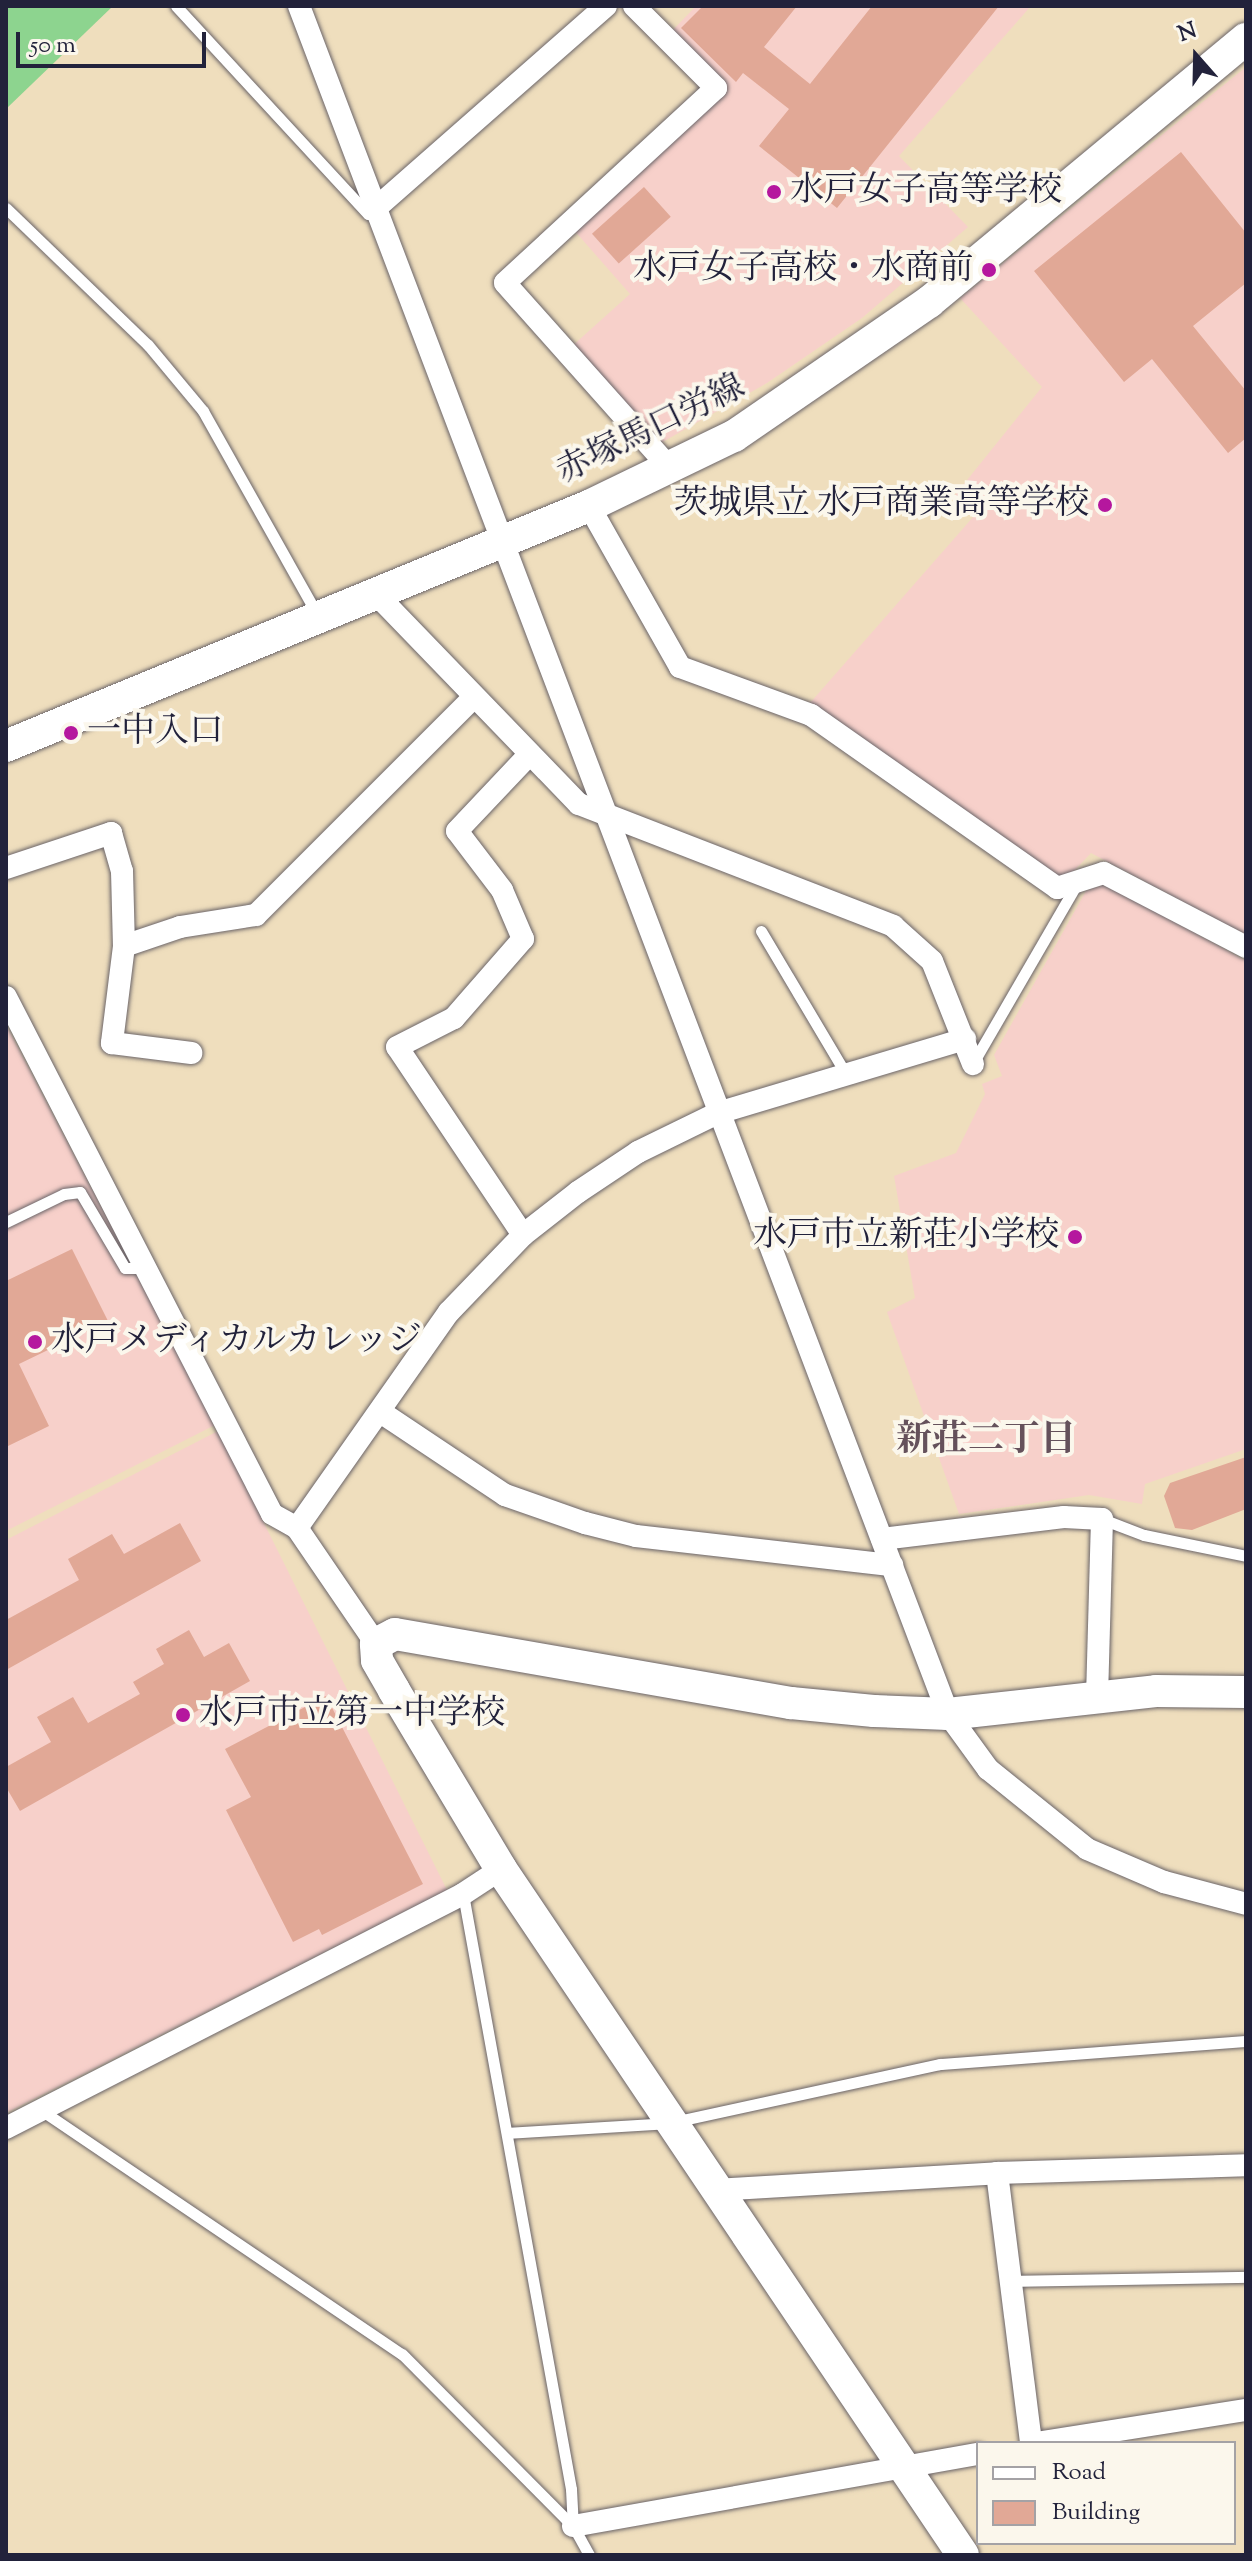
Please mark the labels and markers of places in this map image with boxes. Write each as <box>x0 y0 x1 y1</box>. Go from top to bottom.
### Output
place label: 水戸女子高等学校 <box>790 172 1062 212</box>
marker: 水戸女子高等学校 <box>765 183 783 201</box>
place label: 水戸女子高校・水商前 <box>633 250 973 290</box>
marker: 水戸女子高校・水商前 <box>980 261 998 279</box>
place label: 茨城県立 水戸商業高等学校 <box>674 485 1089 525</box>
marker: 茨城県立 水戸商業高等学校 <box>1096 496 1114 514</box>
place label: 一中入口 <box>87 713 223 753</box>
marker: 一中入口 <box>62 724 80 742</box>
place label: 水戸市立新荘小学校 <box>753 1217 1059 1257</box>
marker: 水戸市立新荘小学校 <box>1066 1228 1084 1246</box>
place label: 水戸メディカルカレッジ <box>51 1322 425 1362</box>
marker: 水戸メディカルカレッジ <box>26 1333 44 1351</box>
place label: 水戸市立第一中学校 <box>199 1695 505 1735</box>
marker: 水戸市立第一中学校 <box>174 1706 192 1724</box>

